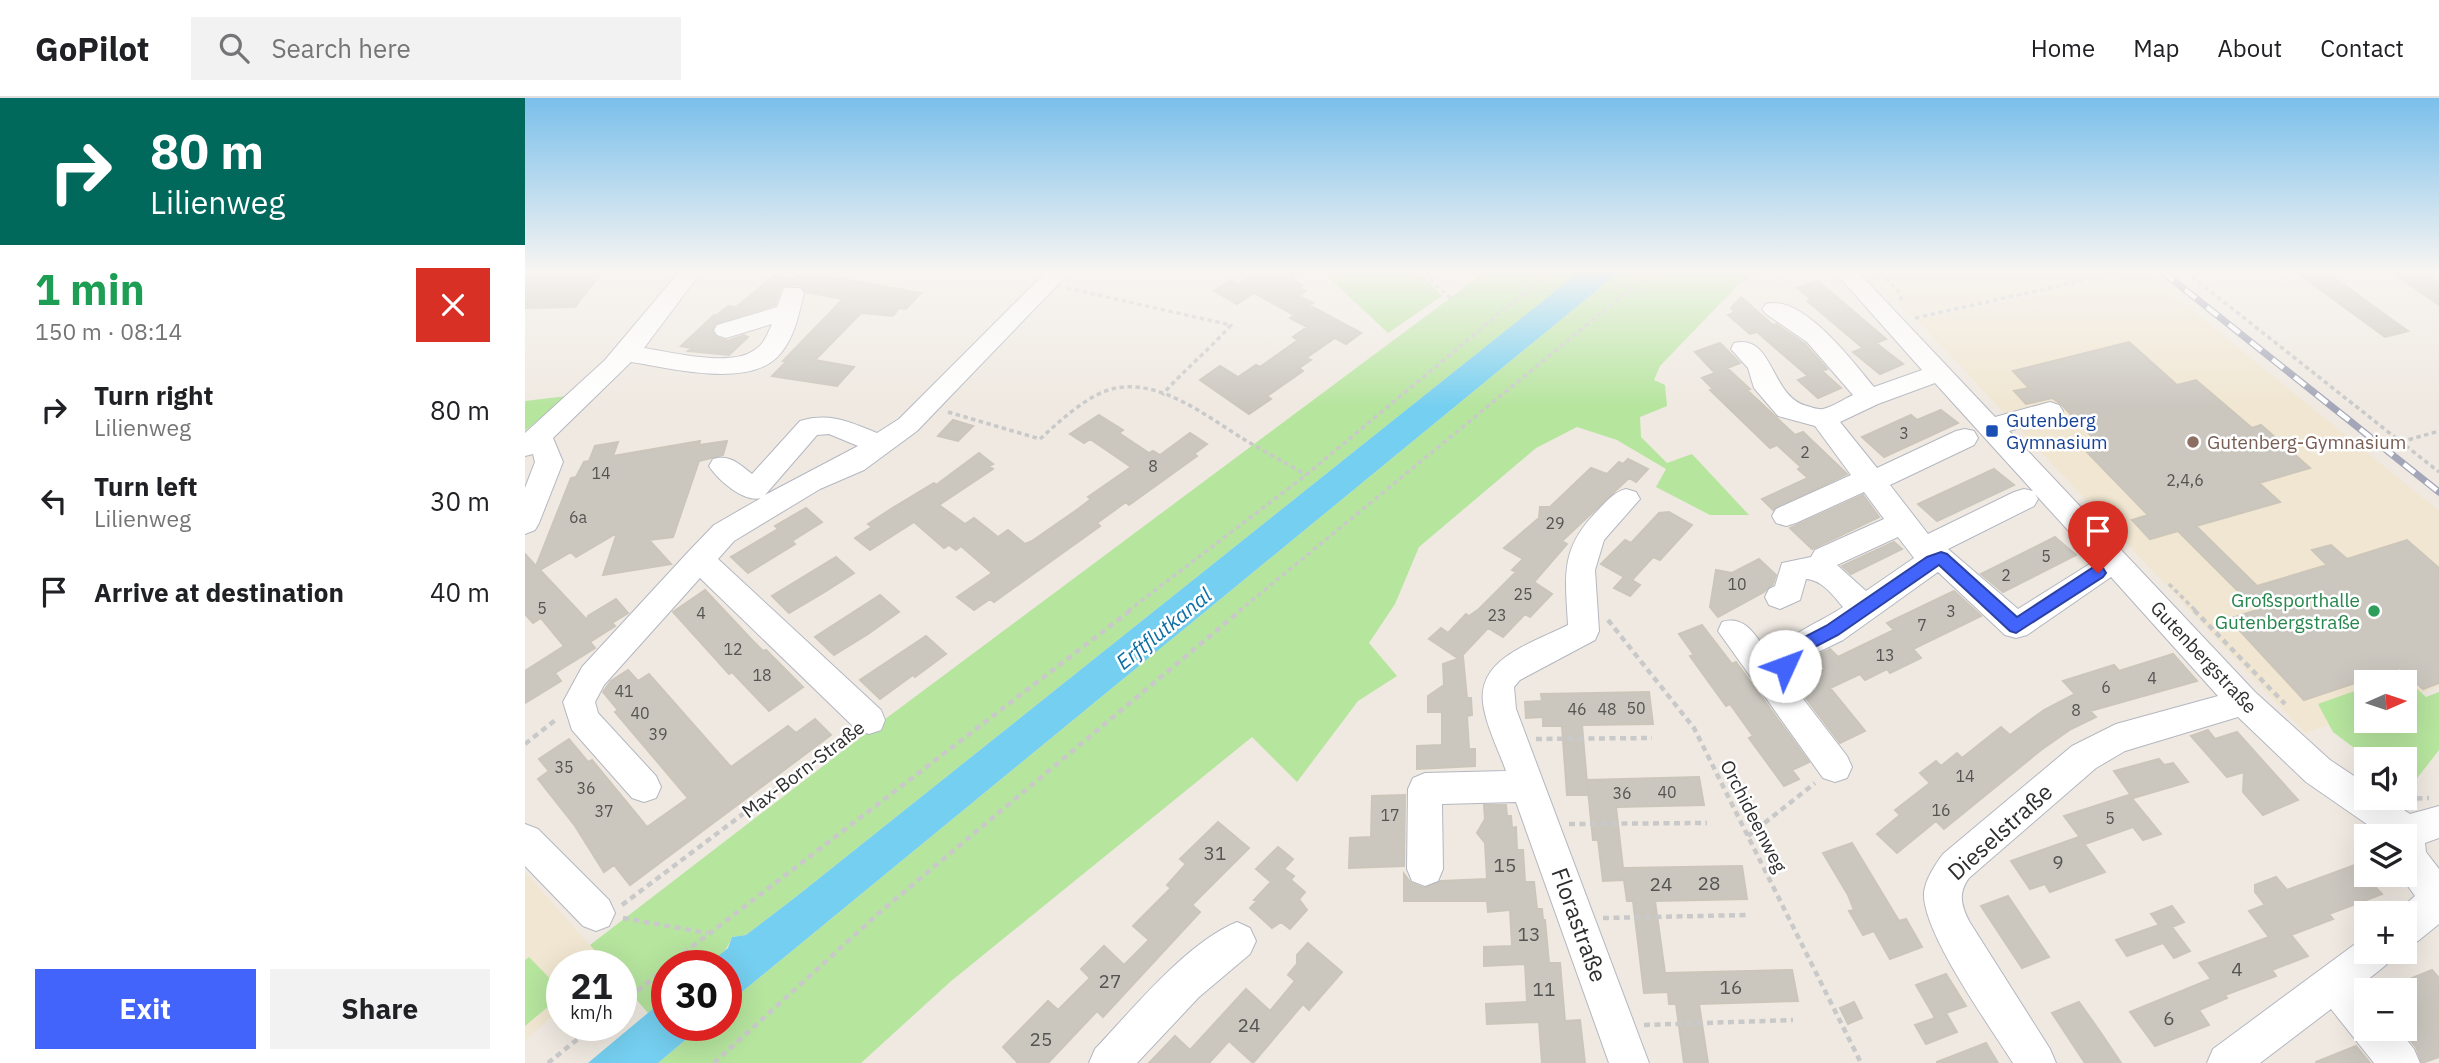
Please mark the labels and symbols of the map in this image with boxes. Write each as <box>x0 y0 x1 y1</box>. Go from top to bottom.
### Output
place label: Gutenberg Gymnasium <box>2006 408 2108 454</box>
house number: 3 <box>1899 423 1909 443</box>
marker: Gutenberg Gymnasium <box>1984 423 2000 439</box>
place label: Gutenberg-Gymnasium <box>2207 430 2406 454</box>
marker: Gutenberg-Gymnasium <box>2185 434 2201 450</box>
house number: 2 <box>1800 442 1810 462</box>
house number: 8 <box>1148 456 1158 476</box>
house number: 14 <box>591 463 611 483</box>
house number: 2,4,6 <box>2166 470 2204 490</box>
pin <box>2068 501 2128 573</box>
house number: 6a <box>569 507 588 527</box>
house number: 29 <box>1545 513 1565 533</box>
house number: 5 <box>2041 546 2051 566</box>
house number: 2 <box>2001 565 2011 585</box>
house number: 10 <box>1727 574 1747 594</box>
water label: Erftflutkanal <box>1110 581 1217 675</box>
house number: 25 <box>1513 584 1533 604</box>
place label: Großsporthalle Gutenbergstraße <box>2215 588 2360 634</box>
street label: Gutenbergstraße <box>2146 596 2262 718</box>
house number: 5 <box>537 598 547 618</box>
house number: 3 <box>1946 601 1956 621</box>
house number: 4 <box>696 603 706 623</box>
marker: Großsporthalle Gutenbergstraße <box>2366 603 2382 619</box>
house number: 23 <box>1487 605 1507 625</box>
house number: 7 <box>1917 615 1927 635</box>
position arrow <box>1748 629 1822 703</box>
house number: 12 <box>723 639 743 659</box>
house number: 13 <box>1875 645 1895 665</box>
house number: 18 <box>752 665 772 685</box>
house number: 4 <box>2147 668 2157 688</box>
north arrow <box>2354 670 2417 733</box>
house number: 6 <box>2101 677 2111 697</box>
house number: 41 <box>614 681 634 701</box>
house number: 50 <box>1626 698 1646 718</box>
house number: 46 <box>1567 699 1587 719</box>
house number: 48 <box>1597 699 1617 719</box>
house number: 8 <box>2071 700 2081 720</box>
house number: 40 <box>630 703 650 723</box>
street label: Max-Born-Straße <box>737 715 869 823</box>
house number: 39 <box>648 724 668 744</box>
street label: Orchideenweg <box>1715 756 1793 876</box>
house number: 35 <box>554 757 574 777</box>
house number: 14 <box>1955 766 1975 786</box>
street label: Dieselstraße <box>1941 776 2058 886</box>
house number: 36 <box>576 778 596 798</box>
house number: 40 <box>1657 782 1677 802</box>
house number: 36 <box>1612 783 1632 803</box>
house number: 16 <box>1931 800 1951 820</box>
house number: 37 <box>594 801 614 821</box>
house number: 17 <box>1380 805 1400 825</box>
house number: 5 <box>2105 808 2115 828</box>
house number: 31 <box>1204 841 1226 865</box>
house number: 9 <box>2052 850 2064 874</box>
house number: 15 <box>1494 853 1516 877</box>
street label: Florastraße <box>1545 863 1615 986</box>
house number: 28 <box>1698 871 1720 895</box>
house number: 24 <box>1650 872 1672 896</box>
house number: 13 <box>1518 922 1540 946</box>
speed limit sign: 30 <box>651 950 742 1041</box>
house number: 4 <box>2231 957 2243 981</box>
house number: 27 <box>1099 969 1121 993</box>
house number: 16 <box>1720 975 1742 999</box>
house number: 11 <box>1533 977 1555 1001</box>
house number: 6 <box>2163 1006 2175 1030</box>
house number: 24 <box>1238 1013 1260 1037</box>
house number: 25 <box>1030 1027 1052 1051</box>

